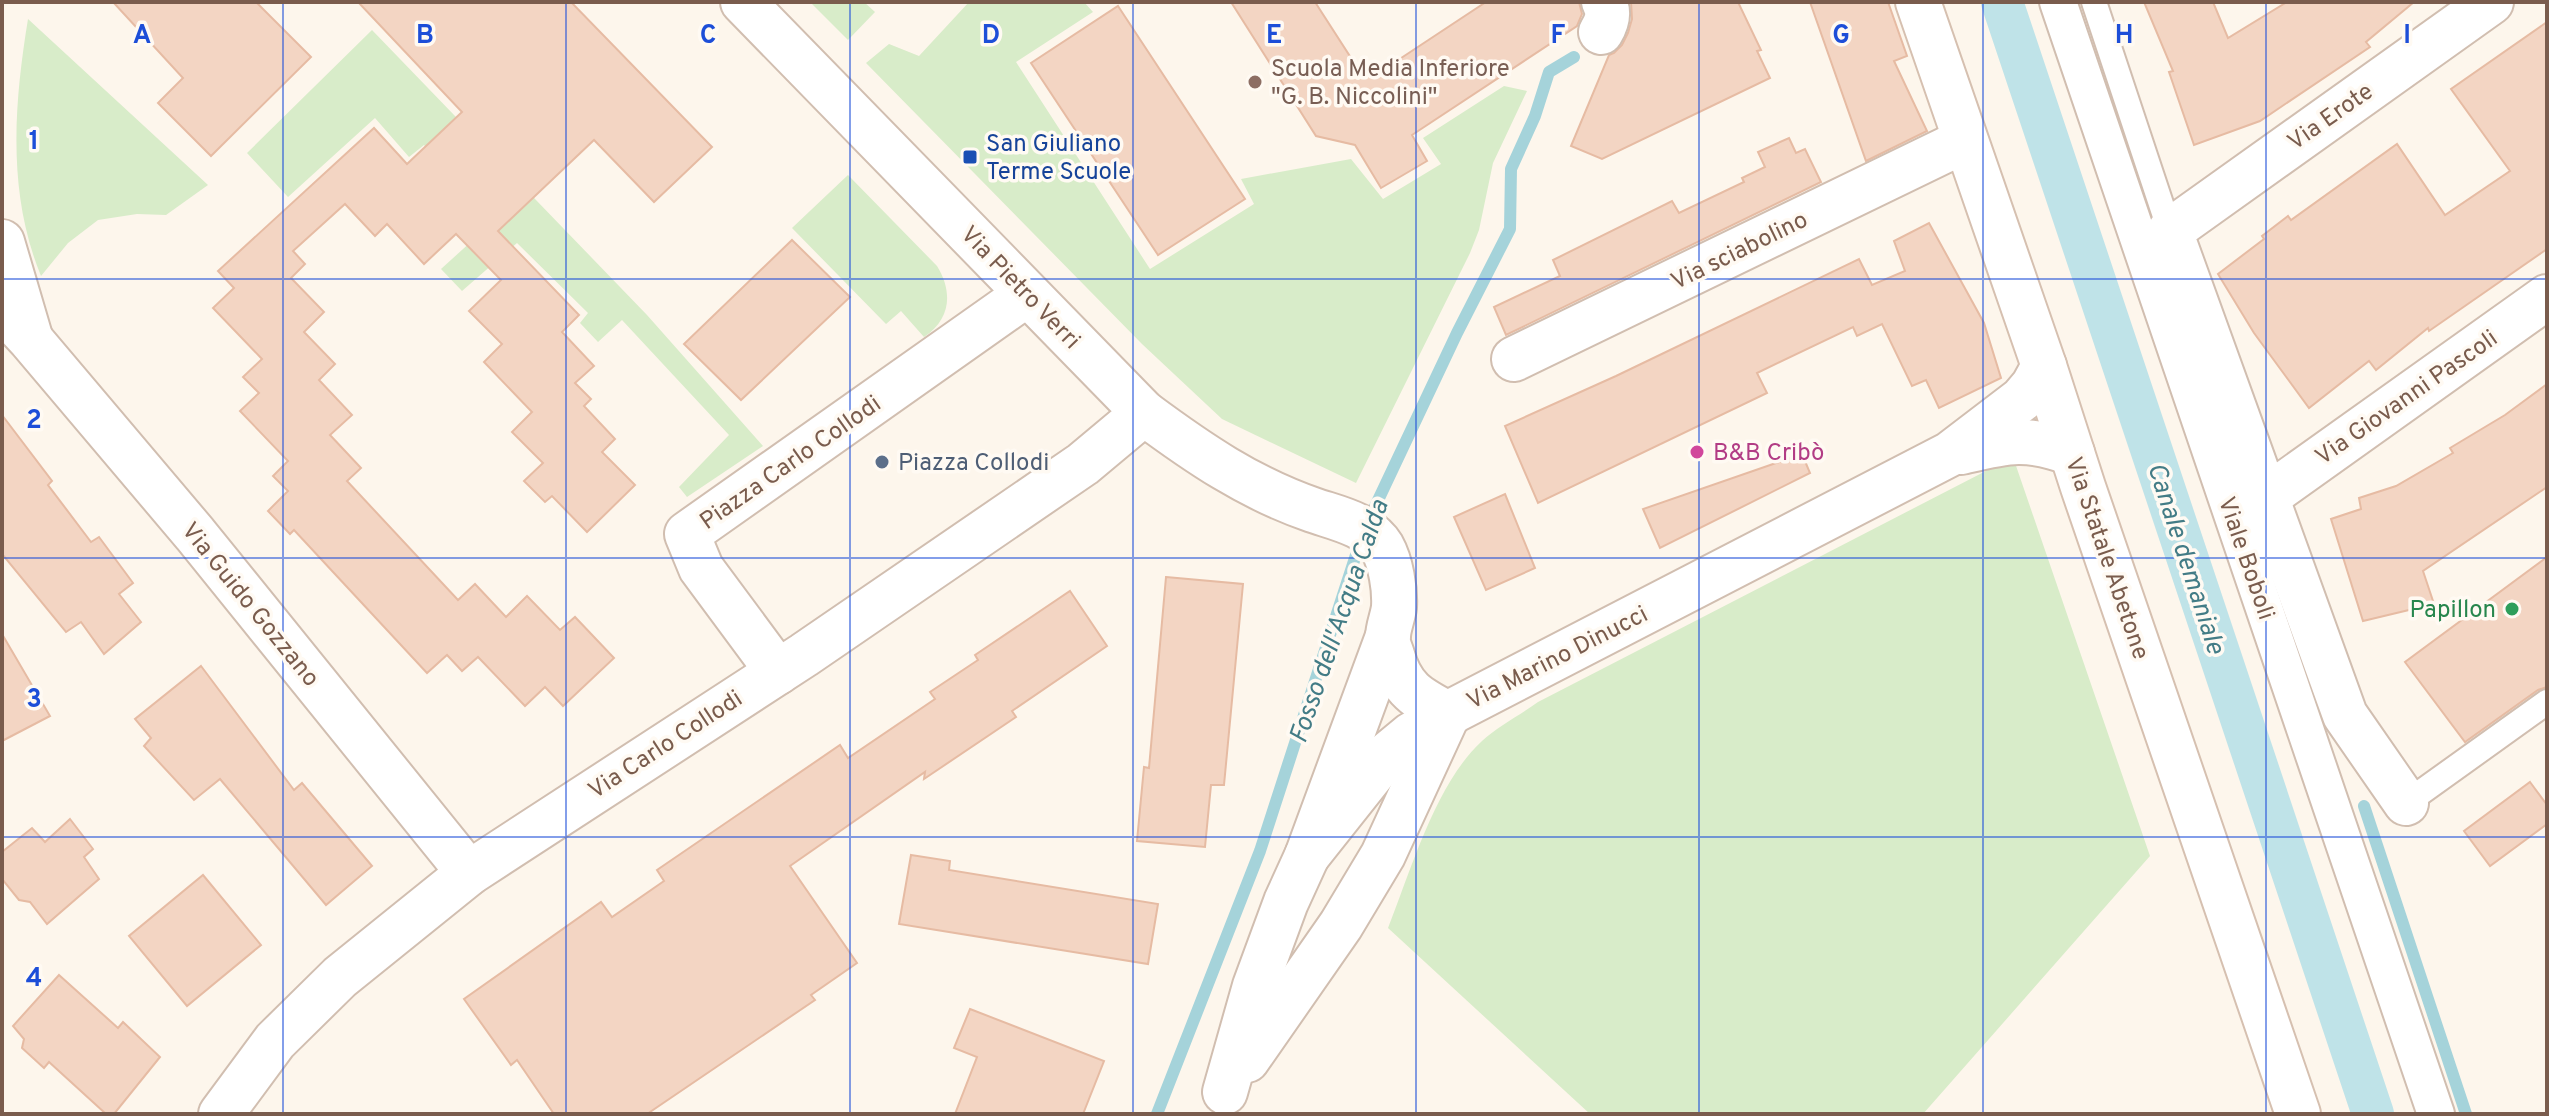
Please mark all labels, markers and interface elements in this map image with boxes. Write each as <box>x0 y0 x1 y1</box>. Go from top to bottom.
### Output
text: A <box>133 20 151 53</box>
text: B <box>416 20 434 53</box>
text: C <box>700 20 716 53</box>
text: D <box>982 20 1000 53</box>
text: E <box>1266 20 1282 53</box>
text: F <box>1551 20 1566 53</box>
text: G <box>1832 20 1850 53</box>
text: H <box>2115 20 2133 53</box>
text: I <box>2403 20 2411 53</box>
place label: Scuola Media Inferiore "G. B. Niccolini" <box>1271 55 1510 113</box>
marker: Scuola Media Inferiore "G. B. Niccolini" <box>1246 73 1264 91</box>
street label: Via Erote <box>2282 77 2380 158</box>
text: 1 <box>29 126 39 159</box>
place label: San Giuliano Terme Scuole <box>986 130 1131 188</box>
marker: San Giuliano Terme Scuole <box>961 148 979 166</box>
street label: Via sciabolino <box>1666 206 1813 298</box>
street label: Via Pietro Verri <box>953 220 1086 356</box>
street label: Via Giovanni Pascoli <box>2310 324 2504 473</box>
street label: Piazza Carlo Collodi <box>695 390 888 537</box>
text: 2 <box>26 405 42 438</box>
place label: B&B Cribò <box>1713 439 1825 469</box>
marker: B&B Cribò <box>1688 443 1706 461</box>
place label: Piazza Collodi <box>898 449 1049 479</box>
marker: Piazza Collodi <box>873 453 891 471</box>
street label: Via Statale Abetone <box>2057 453 2155 664</box>
water label: Canale demaniale <box>2138 459 2231 659</box>
street label: Viale Boboli <box>2210 493 2280 624</box>
water label: Fosso dell'Acqua Calda <box>1283 495 1398 748</box>
street label: Via Guido Gozzano <box>174 517 325 693</box>
place label: Papillon <box>2409 596 2496 626</box>
street label: Via Marino Dinucci <box>1462 600 1654 717</box>
marker: Papillon <box>2503 600 2521 618</box>
text: 3 <box>26 684 42 717</box>
street label: Via Carlo Collodi <box>583 685 749 807</box>
text: 4 <box>26 963 42 996</box>

